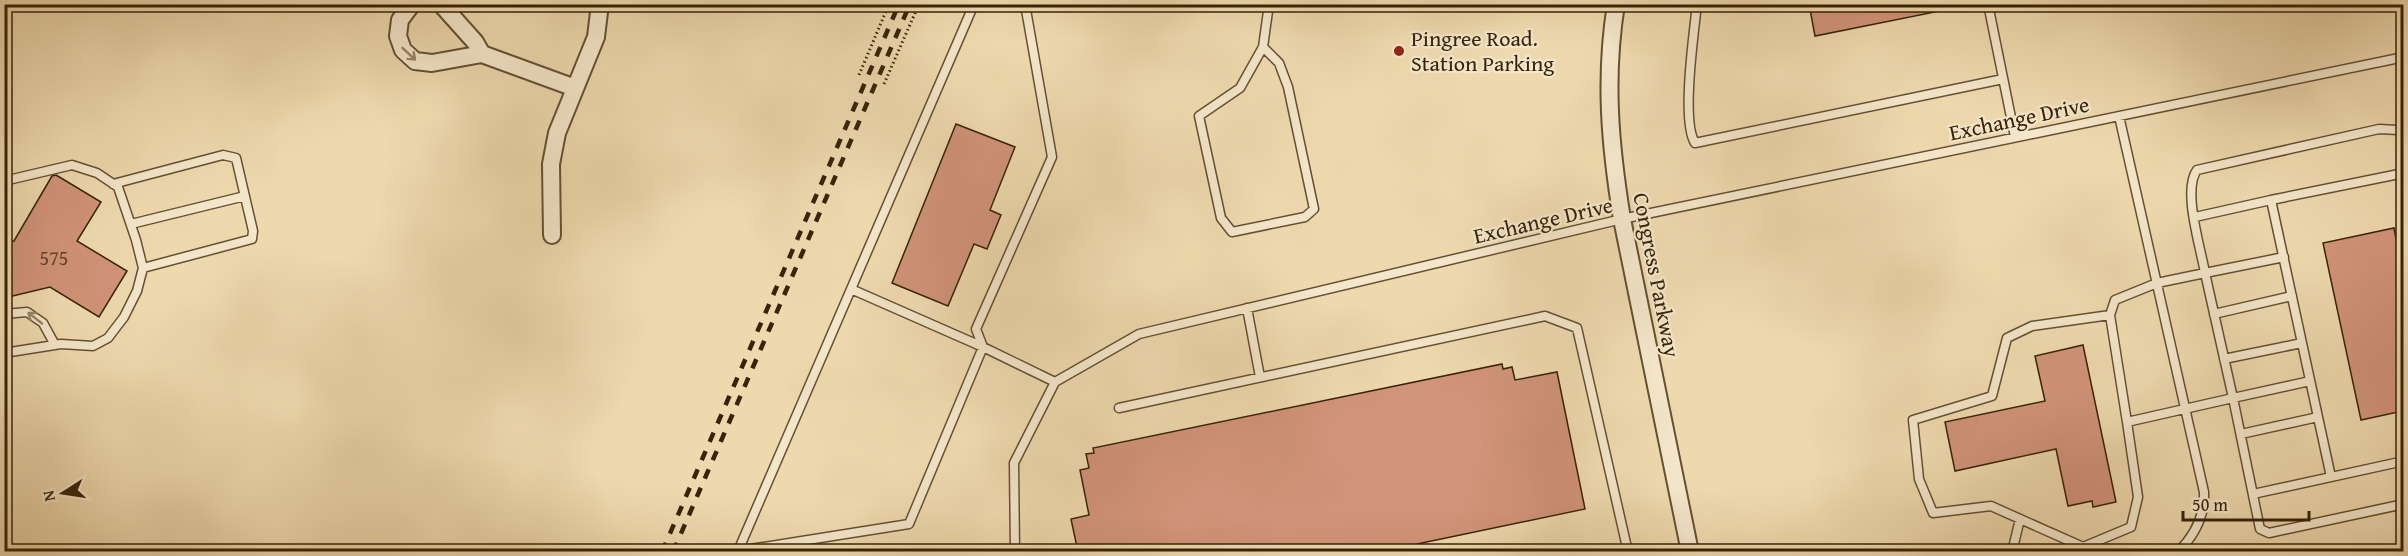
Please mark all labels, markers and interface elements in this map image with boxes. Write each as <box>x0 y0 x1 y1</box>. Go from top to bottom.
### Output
place label: Pingree Road. Station Parking <box>1411 22 1554 79</box>
marker: Pingree Road. Station Parking <box>1392 44 1406 58</box>
one-way arrow <box>401 47 416 61</box>
street label: Exchange Drive <box>1946 88 2092 148</box>
street label: Exchange Drive <box>1470 188 1616 252</box>
street label: Congress Parkway <box>1625 190 1689 360</box>
house number: 575 <box>40 243 68 272</box>
one-way arrow <box>28 312 44 325</box>
north arrow <box>33 463 93 523</box>
scale bar <box>2183 484 2309 522</box>
text: N <box>35 488 61 504</box>
text: 50 m <box>2192 491 2228 518</box>

